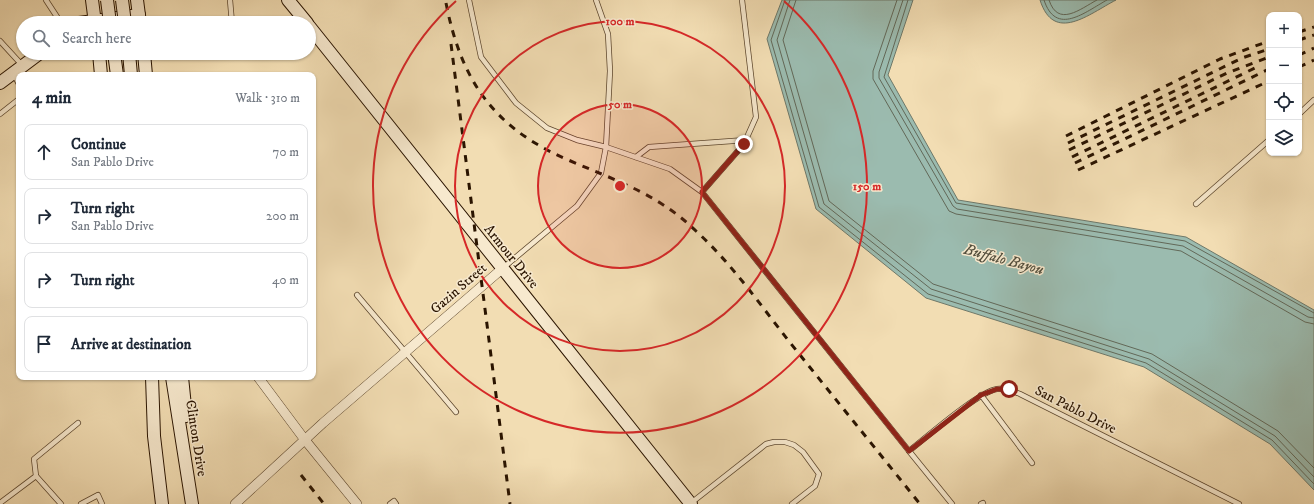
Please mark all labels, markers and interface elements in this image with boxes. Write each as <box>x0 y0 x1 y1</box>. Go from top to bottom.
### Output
map controls <box>1266 12 1302 156</box>
button: + <box>1266 12 1302 48</box>
text: 100 m <box>606 14 634 29</box>
search box <box>16 16 316 60</box>
icon: search <box>30 27 52 49</box>
text: Search here <box>62 29 131 48</box>
button: − <box>1266 48 1302 84</box>
button: locate <box>1266 84 1302 120</box>
text: 4 min <box>32 87 71 109</box>
text: Walk · 310 m <box>235 90 300 106</box>
text: 50 m <box>607 97 632 112</box>
button: layers <box>1266 120 1302 156</box>
text: Continue <box>71 135 126 154</box>
route end <box>735 135 753 153</box>
icon: ahead <box>33 141 55 163</box>
text: 70 m <box>273 144 299 160</box>
text: San Pablo Drive <box>71 154 154 170</box>
centre of rings <box>613 179 627 193</box>
text: 150 m <box>853 179 881 194</box>
text: Turn right <box>71 199 134 218</box>
icon: right <box>33 205 55 227</box>
text: 200 m <box>266 208 299 224</box>
text: San Pablo Drive <box>71 218 154 234</box>
street label: Armour Drive <box>480 221 543 293</box>
water label: Buffalo Bayou <box>961 239 1046 279</box>
street label: Gazin Street <box>427 259 491 318</box>
icon: right <box>33 269 55 291</box>
text: Turn right <box>71 271 134 290</box>
text: 40 m <box>272 272 299 288</box>
icon: arrive <box>33 333 55 355</box>
text: Arrive at destination <box>71 335 191 354</box>
route start <box>1000 380 1018 398</box>
street label: San Pablo Drive <box>1032 382 1120 438</box>
street label: Clinton Drive <box>181 399 211 478</box>

